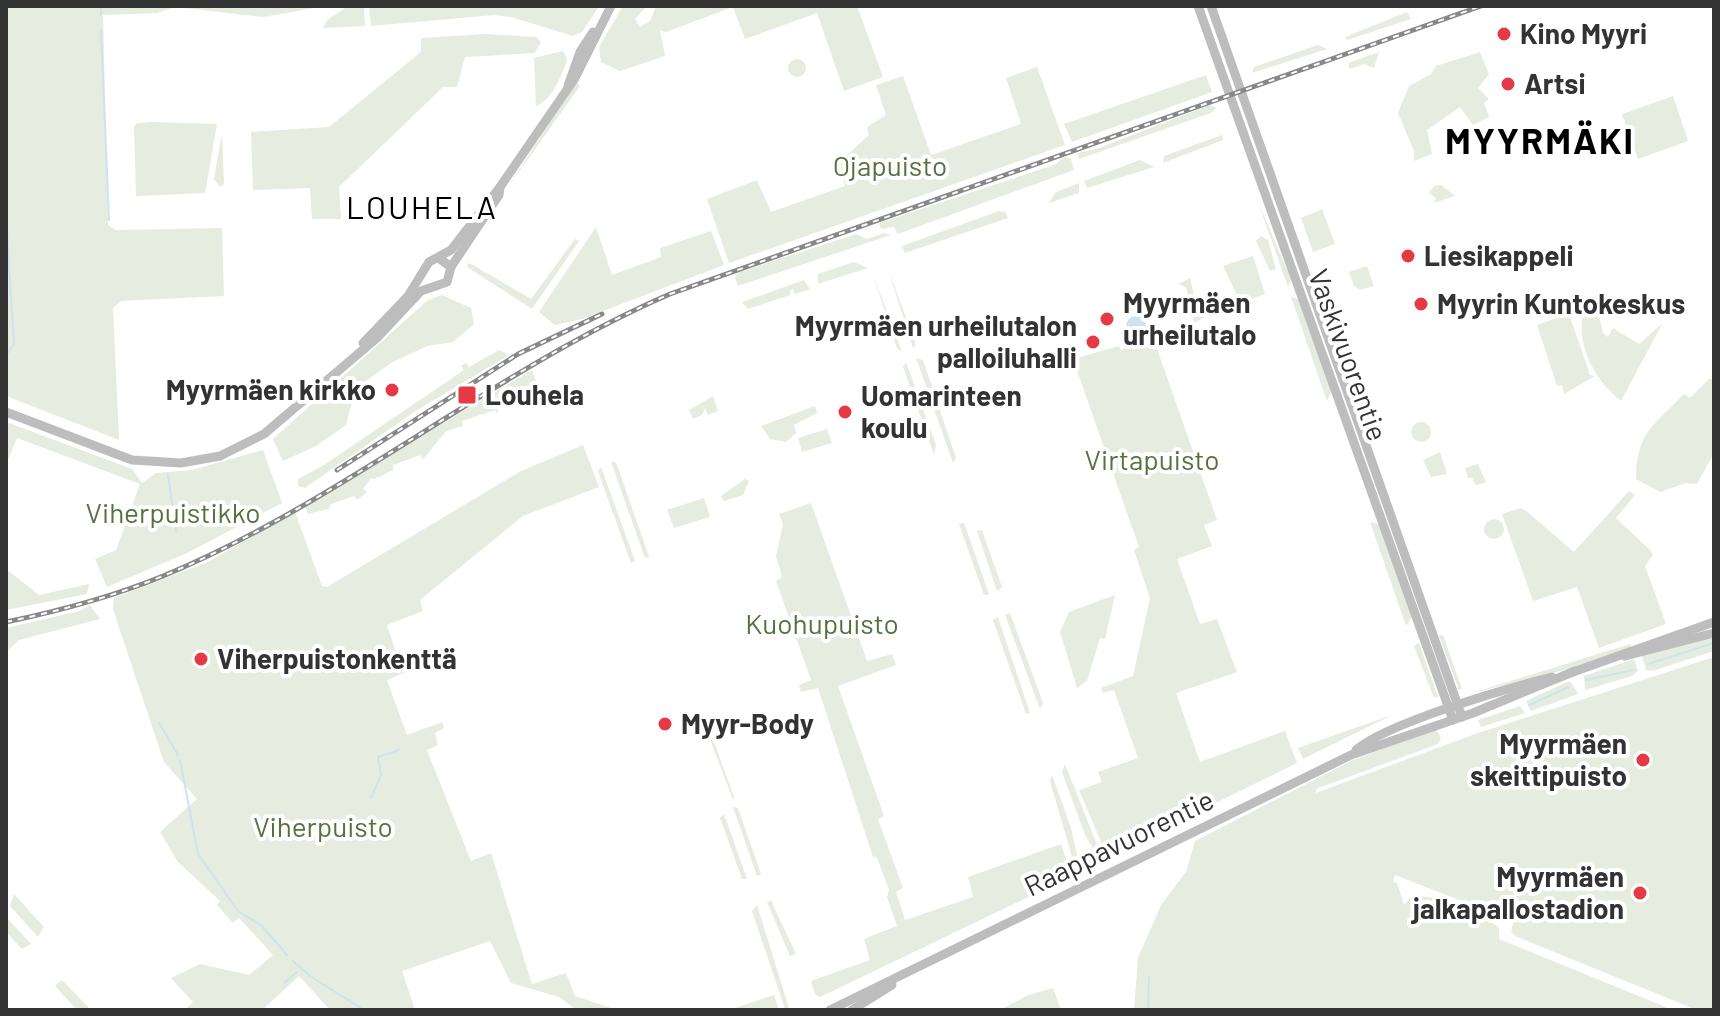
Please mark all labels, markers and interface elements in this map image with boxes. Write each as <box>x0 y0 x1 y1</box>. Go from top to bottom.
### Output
place label: Kino Myyri <box>1520 16 1647 50</box>
marker: Kino Myyri <box>1495 25 1513 43</box>
place label: Artsi <box>1524 66 1586 100</box>
marker: Artsi <box>1499 75 1517 93</box>
district label: MYYRMÄKI <box>1445 118 1635 161</box>
park label: Ojapuisto <box>833 148 947 182</box>
district label: LOUHELA <box>346 187 498 225</box>
place label: Liesikappeli <box>1424 238 1574 272</box>
marker: Liesikappeli <box>1399 247 1417 265</box>
street label: Vaskivuorentie <box>1302 264 1396 445</box>
place label: Myyrmäen urheilutalo <box>1123 285 1257 351</box>
place label: Myyrin Kuntokeskus <box>1437 286 1685 320</box>
marker: Myyrin Kuntokeskus <box>1412 295 1430 313</box>
place label: Myyrmäen urheilutalon palloiluhalli <box>795 308 1077 374</box>
marker: Myyrmäen urheilutalo <box>1098 310 1116 328</box>
marker: Myyrmäen urheilutalon palloiluhalli <box>1084 333 1102 351</box>
place label: Myyrmäen kirkko <box>166 372 376 406</box>
place label: Louhela <box>485 377 584 411</box>
place label: Uomarinteen koulu <box>861 378 1022 444</box>
marker: Myyrmäen kirkko <box>383 381 401 399</box>
marker: Louhela <box>456 384 478 406</box>
marker: Uomarinteen koulu <box>836 403 854 421</box>
park label: Virtapuisto <box>1085 442 1219 476</box>
park label: Viherpuistikko <box>86 495 260 529</box>
park label: Kuohupuisto <box>745 606 899 640</box>
place label: Viherpuistonkenttä <box>217 641 457 675</box>
marker: Viherpuistonkenttä <box>192 650 210 668</box>
place label: Myyr-Body <box>681 706 814 740</box>
marker: Myyr-Body <box>656 715 674 733</box>
place label: Myyrmäen skeittipuisto <box>1470 726 1627 792</box>
marker: Myyrmäen skeittipuisto <box>1634 751 1652 769</box>
street label: Raappavuorentie <box>1018 782 1219 903</box>
park label: Viherpuisto <box>253 809 393 843</box>
place label: Myyrmäen jalkapallostadion <box>1411 859 1624 925</box>
marker: Myyrmäen jalkapallostadion <box>1631 884 1649 902</box>

